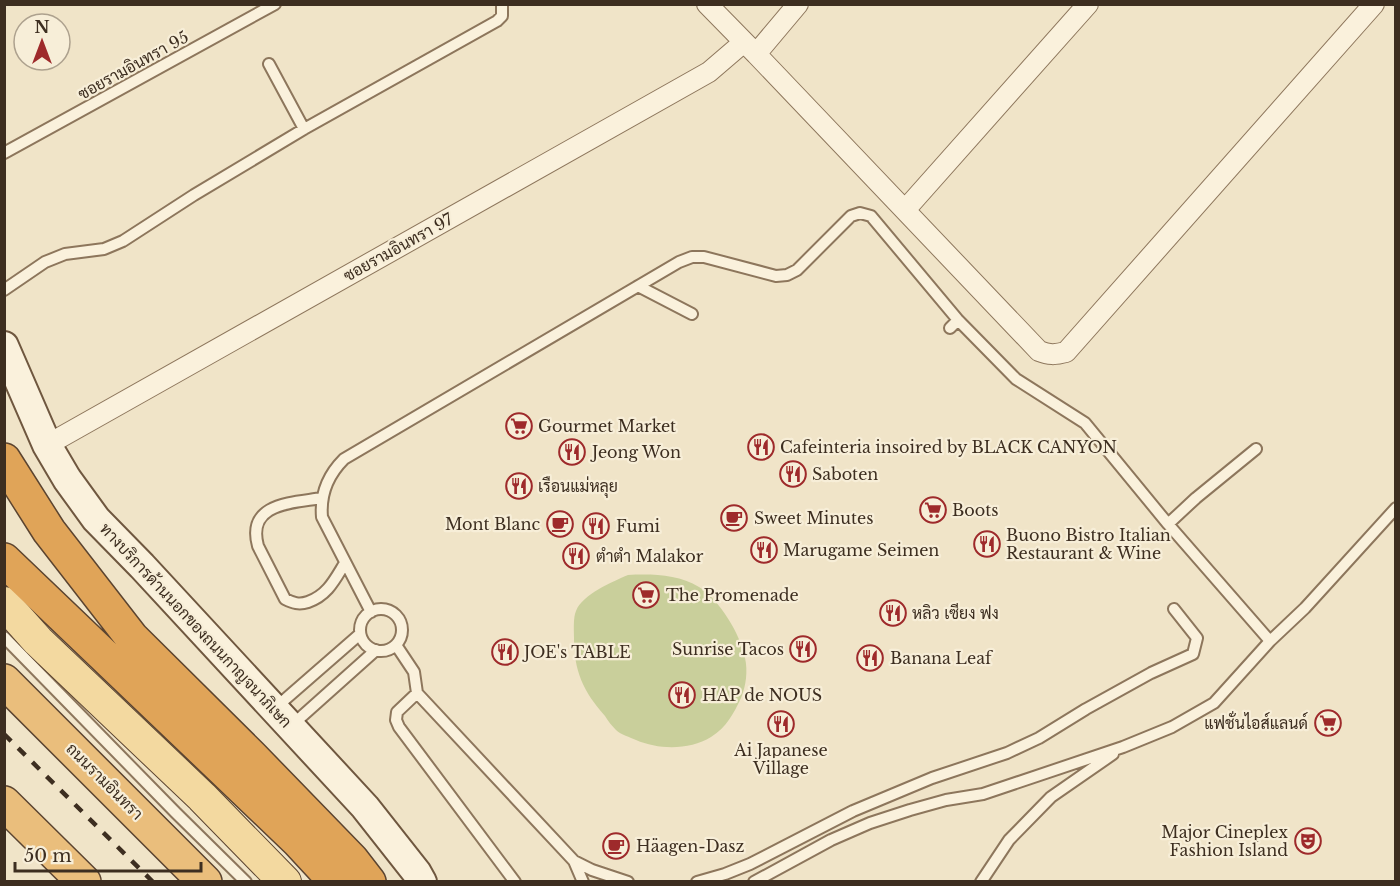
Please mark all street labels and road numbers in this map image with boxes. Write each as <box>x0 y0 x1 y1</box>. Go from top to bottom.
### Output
street label: ซอยรามอินทรา 95 <box>74 26 192 104</box>
street label: ซอยรามอินทรา 97 <box>340 208 457 285</box>
street label: ทางบริการด้านนอกของถนนกาญจนาภิเษก <box>96 519 296 731</box>
street label: ถนนรามอินทรา <box>62 738 148 824</box>

